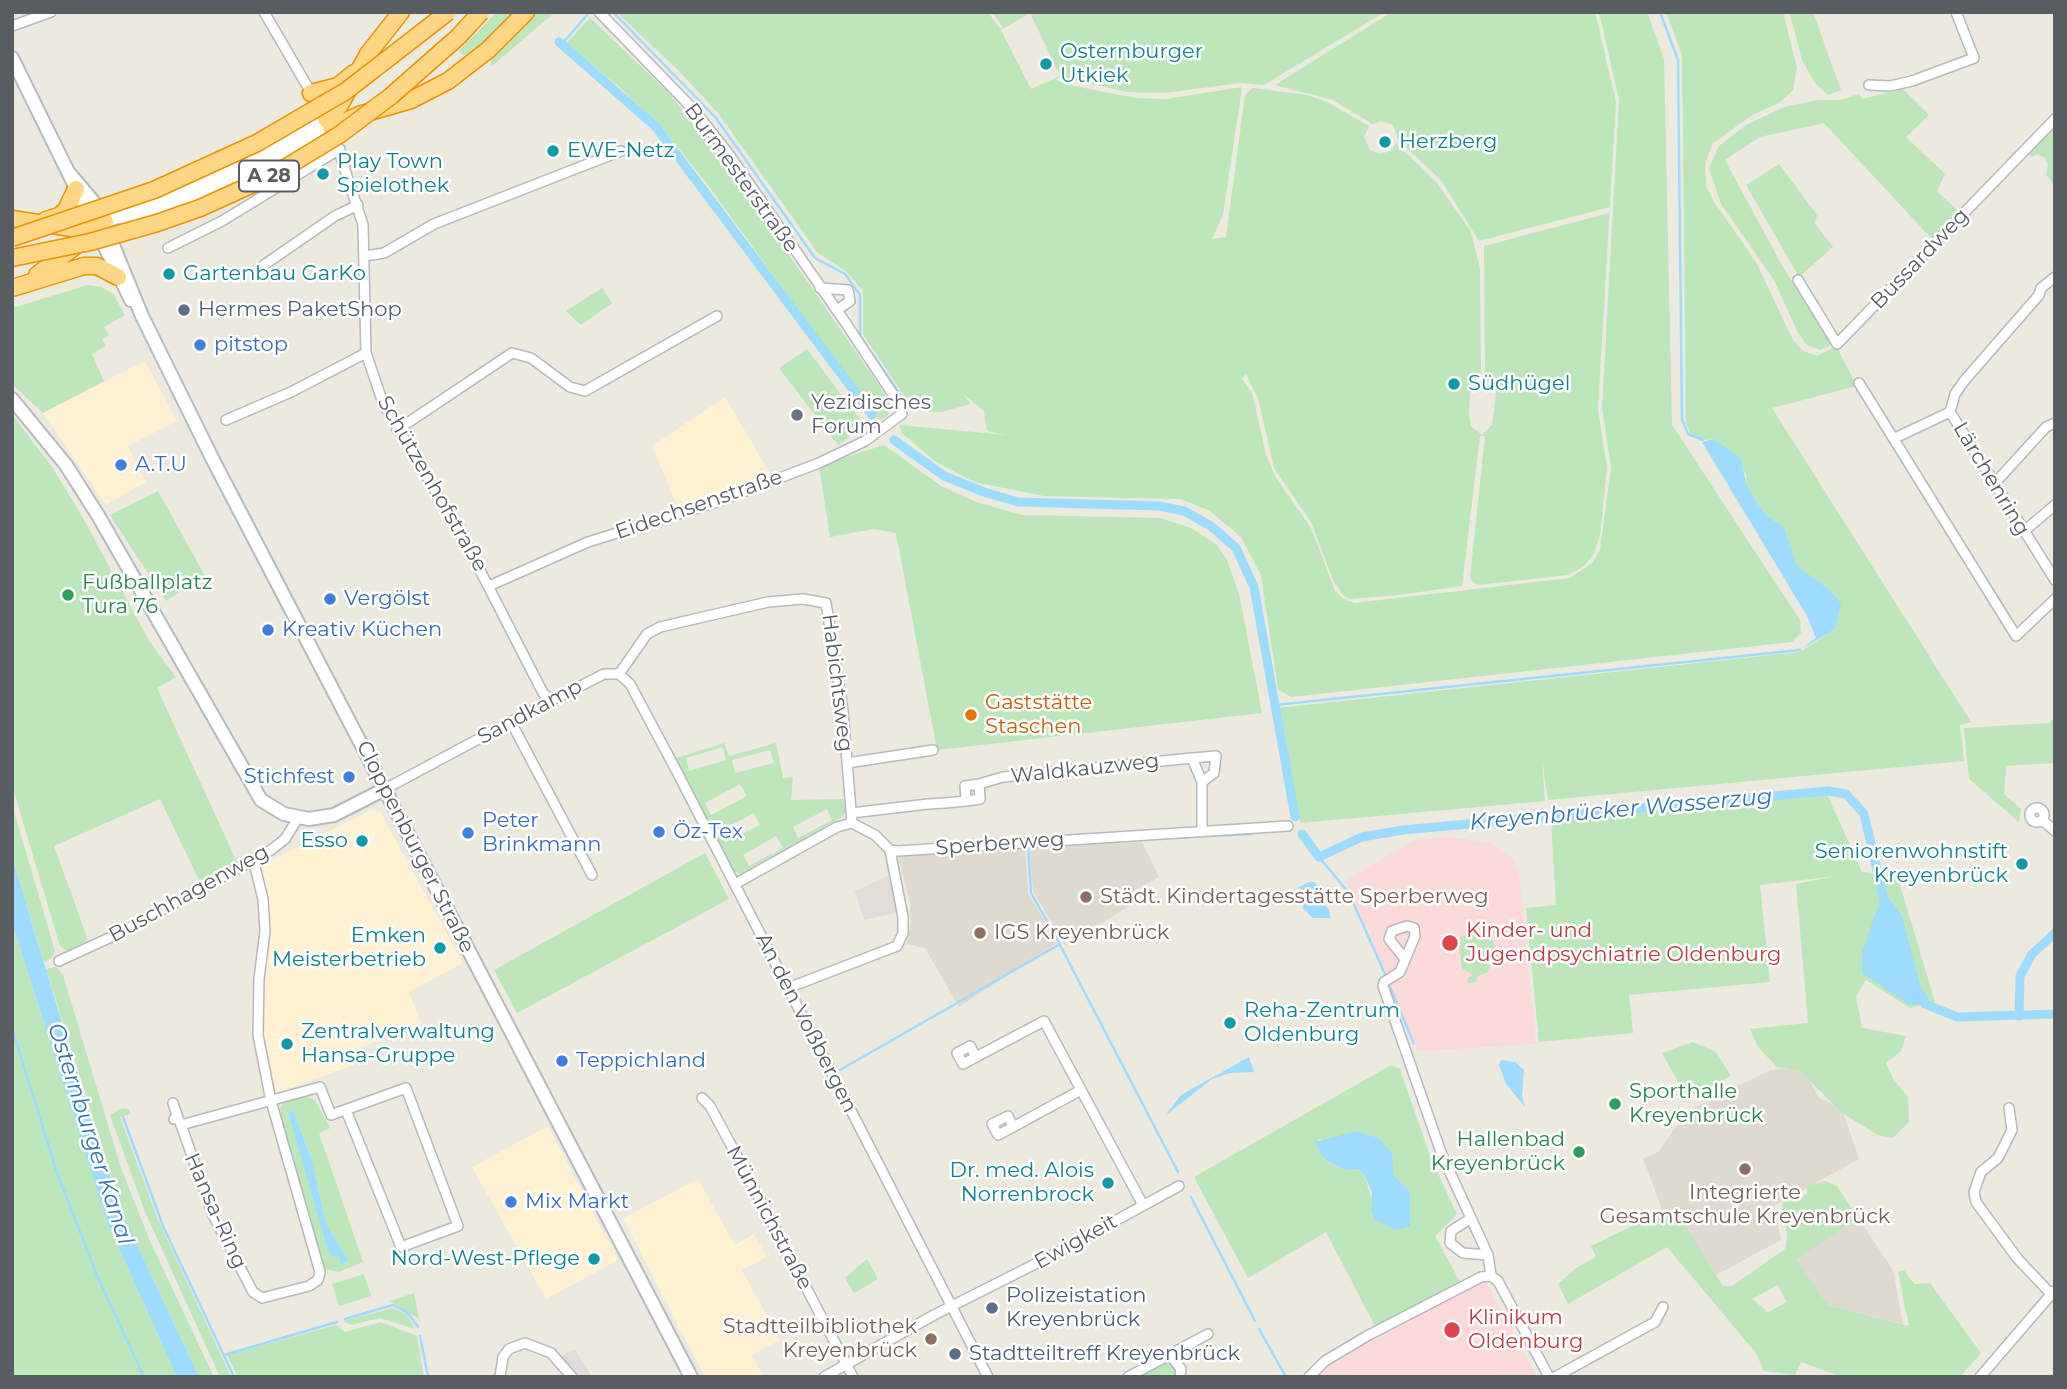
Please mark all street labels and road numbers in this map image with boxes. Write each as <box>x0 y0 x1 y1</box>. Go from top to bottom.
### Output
street label: Burmesterstraße <box>678 99 804 257</box>
road number: A 28 <box>239 160 299 192</box>
street label: Bussardweg <box>1866 203 1974 315</box>
street label: Schützenhofstraße <box>371 392 493 576</box>
street label: Lärchenring <box>1947 418 2035 540</box>
street label: Eidechsenstraße <box>612 465 786 545</box>
street label: Habichtsweg <box>816 612 858 754</box>
street label: Sandkamp <box>473 674 587 750</box>
street label: Cloppenburger Straße <box>351 737 479 957</box>
street label: Waldkauzweg <box>1010 749 1160 789</box>
street label: Sperberweg <box>935 827 1065 861</box>
street label: Buschhagenweg <box>105 840 273 948</box>
street label: An den Voßbergen <box>750 929 862 1117</box>
street label: Münnichstraße <box>720 1142 818 1294</box>
street label: Hansa-Ring <box>178 1149 252 1273</box>
street label: Ewigkeit <box>1030 1209 1122 1275</box>

